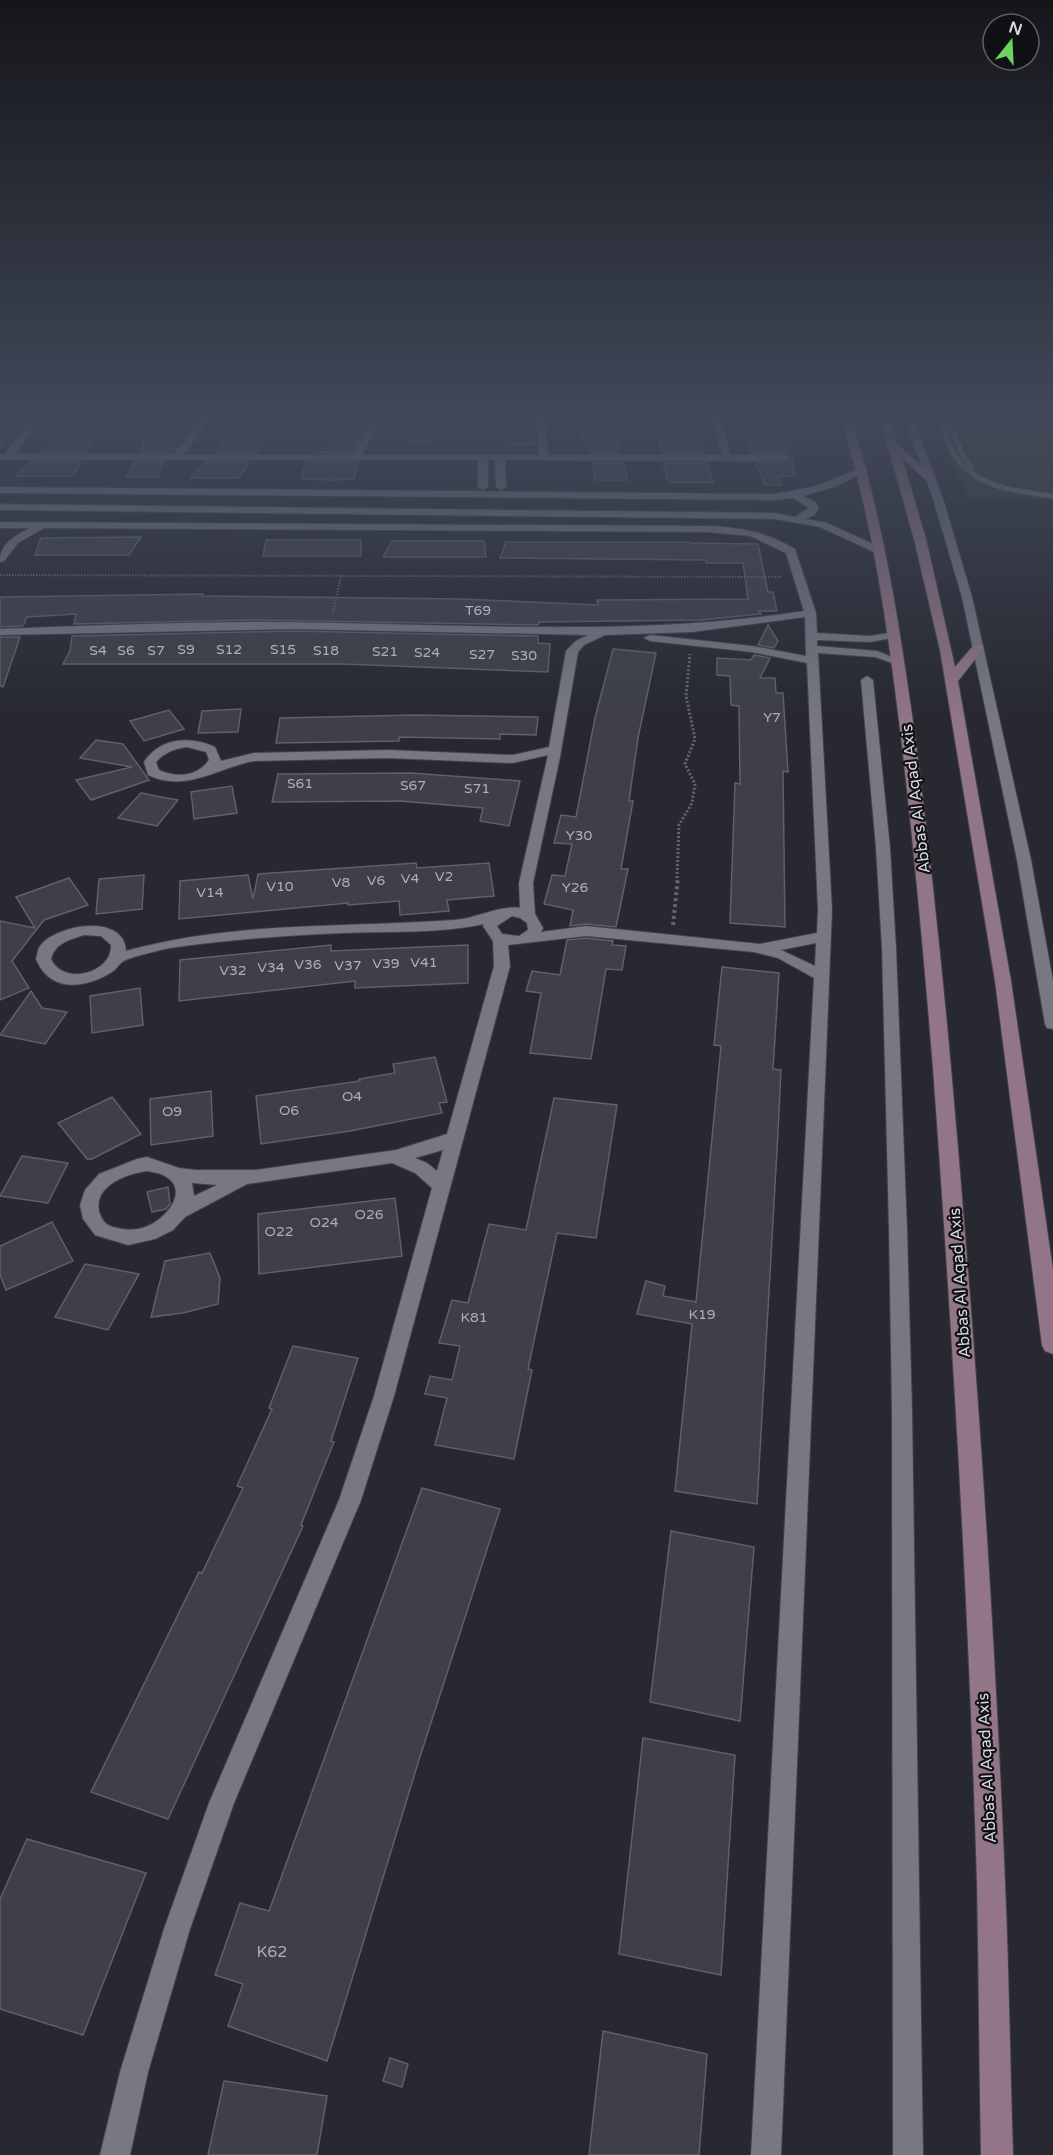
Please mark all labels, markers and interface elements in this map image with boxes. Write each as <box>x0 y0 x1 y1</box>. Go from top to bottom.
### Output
north arrow <box>981 12 1041 72</box>
text: N <box>1006 17 1025 40</box>
house number: T69 <box>465 602 491 619</box>
house number: S9 <box>177 641 195 658</box>
house number: S12 <box>216 641 242 658</box>
house number: S15 <box>270 641 296 658</box>
house number: S4 <box>89 642 107 659</box>
house number: S6 <box>117 642 135 659</box>
house number: S7 <box>147 642 165 659</box>
house number: S18 <box>313 642 339 659</box>
house number: S21 <box>372 643 398 660</box>
house number: S24 <box>414 644 440 661</box>
house number: S27 <box>469 646 495 663</box>
house number: S30 <box>511 647 537 664</box>
house number: Y7 <box>763 709 781 726</box>
street label: Abbas Al Aqad Axis <box>897 723 935 875</box>
house number: S61 <box>287 775 313 792</box>
house number: S67 <box>400 777 426 794</box>
house number: S71 <box>464 780 490 797</box>
house number: Y30 <box>566 827 592 844</box>
house number: V2 <box>435 868 453 885</box>
house number: V4 <box>401 870 419 887</box>
house number: V6 <box>367 872 385 889</box>
house number: V8 <box>332 874 350 891</box>
house number: V10 <box>266 878 294 895</box>
house number: Y26 <box>562 879 588 896</box>
house number: V14 <box>196 884 224 901</box>
house number: V41 <box>410 954 438 971</box>
house number: V39 <box>372 955 400 972</box>
house number: V36 <box>294 956 322 973</box>
house number: V37 <box>334 957 362 974</box>
house number: V34 <box>257 959 285 976</box>
house number: V32 <box>219 962 247 979</box>
house number: O4 <box>342 1088 362 1105</box>
house number: O6 <box>279 1102 299 1119</box>
house number: O9 <box>162 1103 182 1120</box>
house number: O26 <box>355 1206 384 1223</box>
street label: Abbas Al Aqad Axis <box>945 1207 975 1359</box>
house number: O24 <box>310 1214 339 1231</box>
house number: O22 <box>265 1223 293 1240</box>
house number: K19 <box>689 1306 715 1323</box>
house number: K81 <box>461 1309 487 1326</box>
street label: Abbas Al Aqad Axis <box>973 1692 1001 1843</box>
house number: K62 <box>257 1942 287 1962</box>

